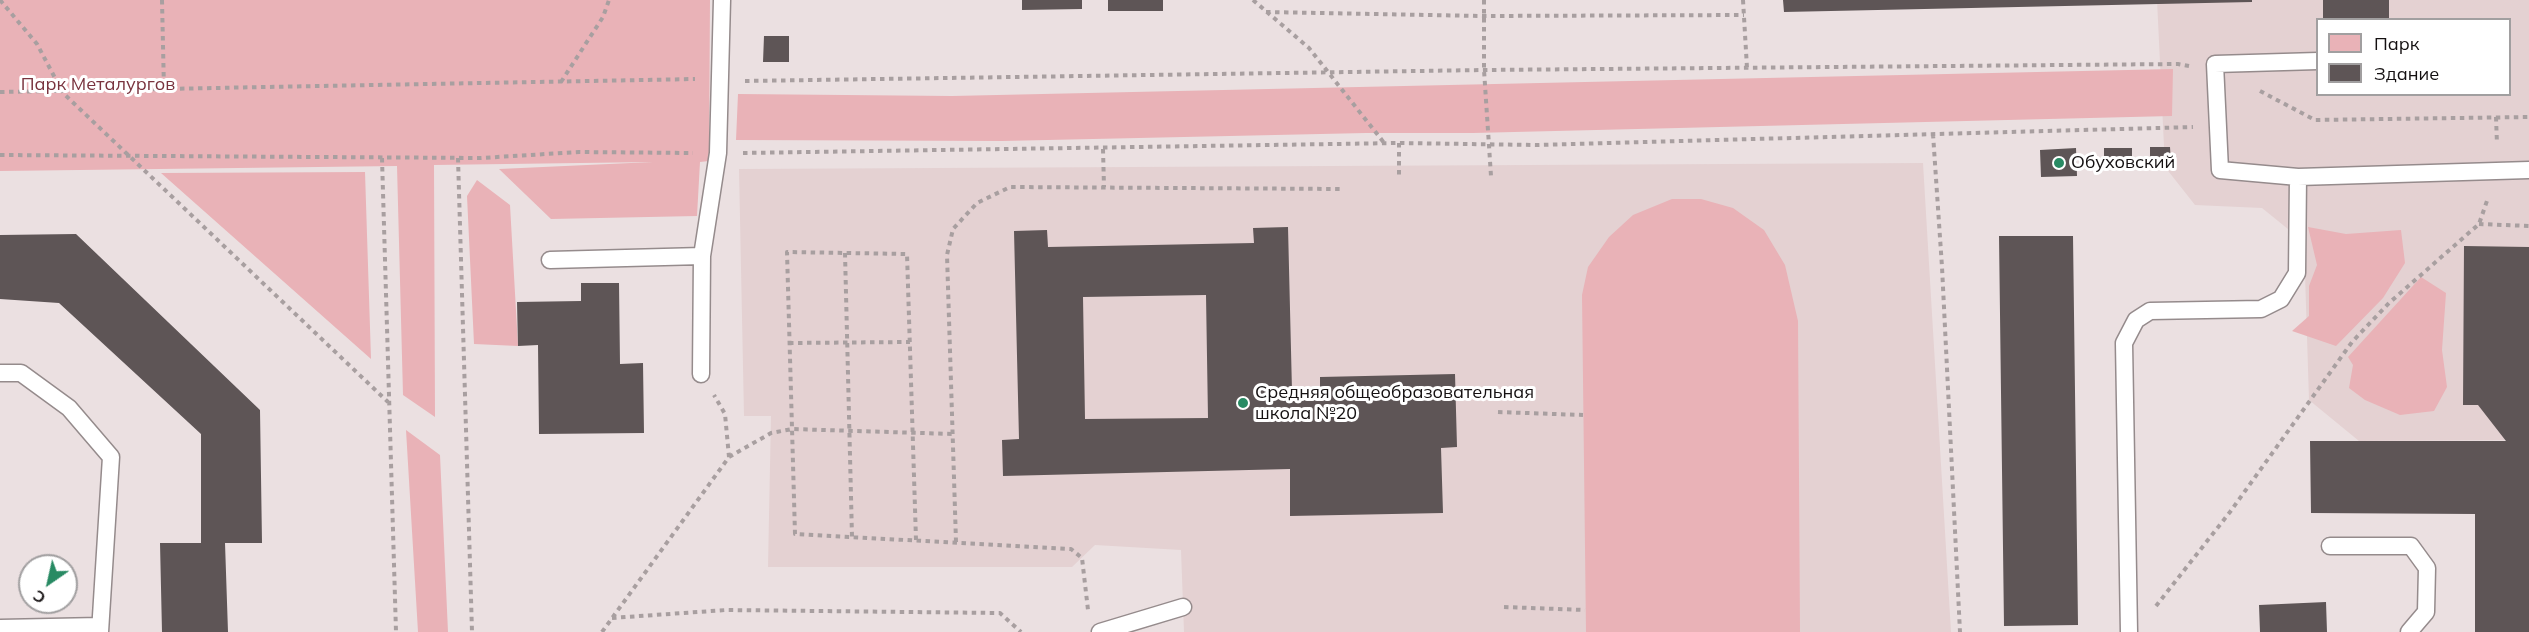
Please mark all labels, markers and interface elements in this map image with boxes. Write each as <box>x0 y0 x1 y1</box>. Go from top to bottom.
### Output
legend <box>2316 18 2511 96</box>
text: Парк <box>2374 32 2419 55</box>
text: Здание <box>2374 62 2439 85</box>
park label: Парк Металургов <box>21 74 175 96</box>
place label: Обуховский <box>2071 152 2175 174</box>
marker: Обуховский <box>2052 156 2066 170</box>
place label: Средняя общеобразовательная школа №20 <box>1255 382 1534 424</box>
marker: Средняя общеобразовательная школа №20 <box>1236 396 1250 410</box>
north arrow <box>18 554 78 614</box>
text: С <box>29 586 49 609</box>

